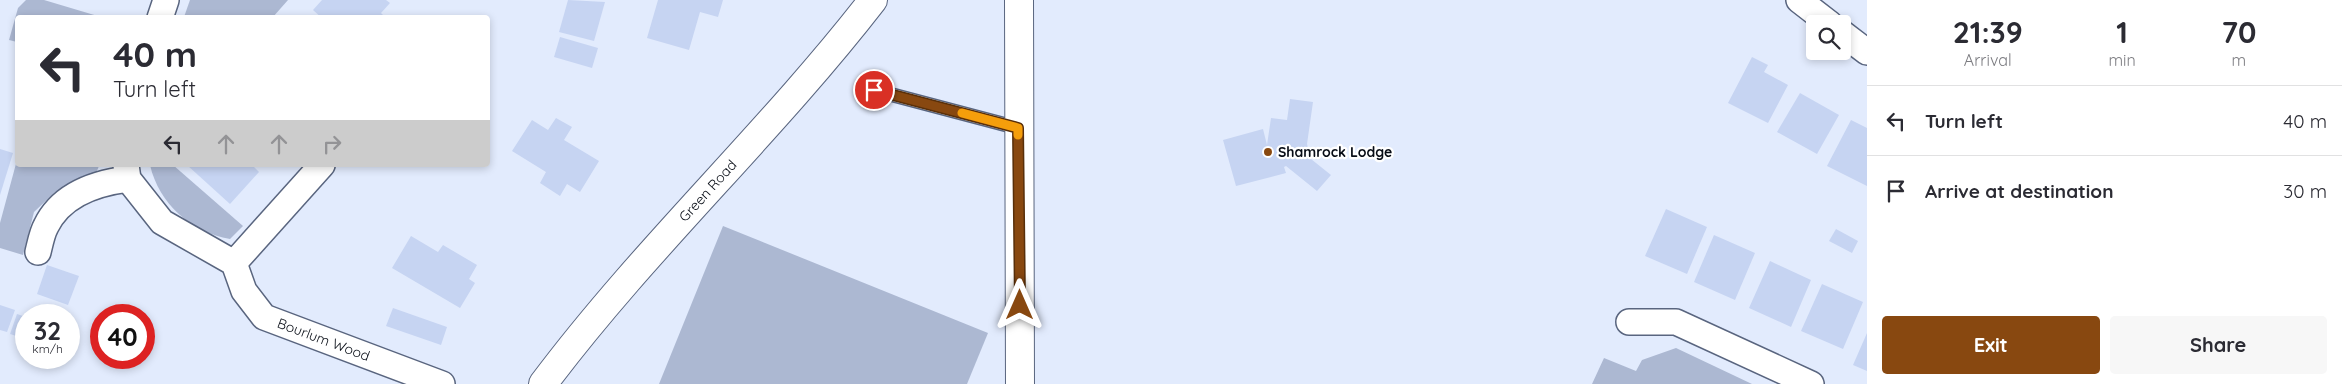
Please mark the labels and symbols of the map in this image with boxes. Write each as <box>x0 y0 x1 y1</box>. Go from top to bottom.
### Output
pin <box>853 69 895 111</box>
place label: Shamrock Lodge <box>1278 143 1392 161</box>
marker: Shamrock Lodge <box>1262 146 1274 158</box>
street label: Green Road <box>675 156 740 225</box>
position arrow <box>993 278 1045 330</box>
speed limit sign: 40 <box>90 304 155 369</box>
street label: Bourlum Wood <box>275 314 372 365</box>

